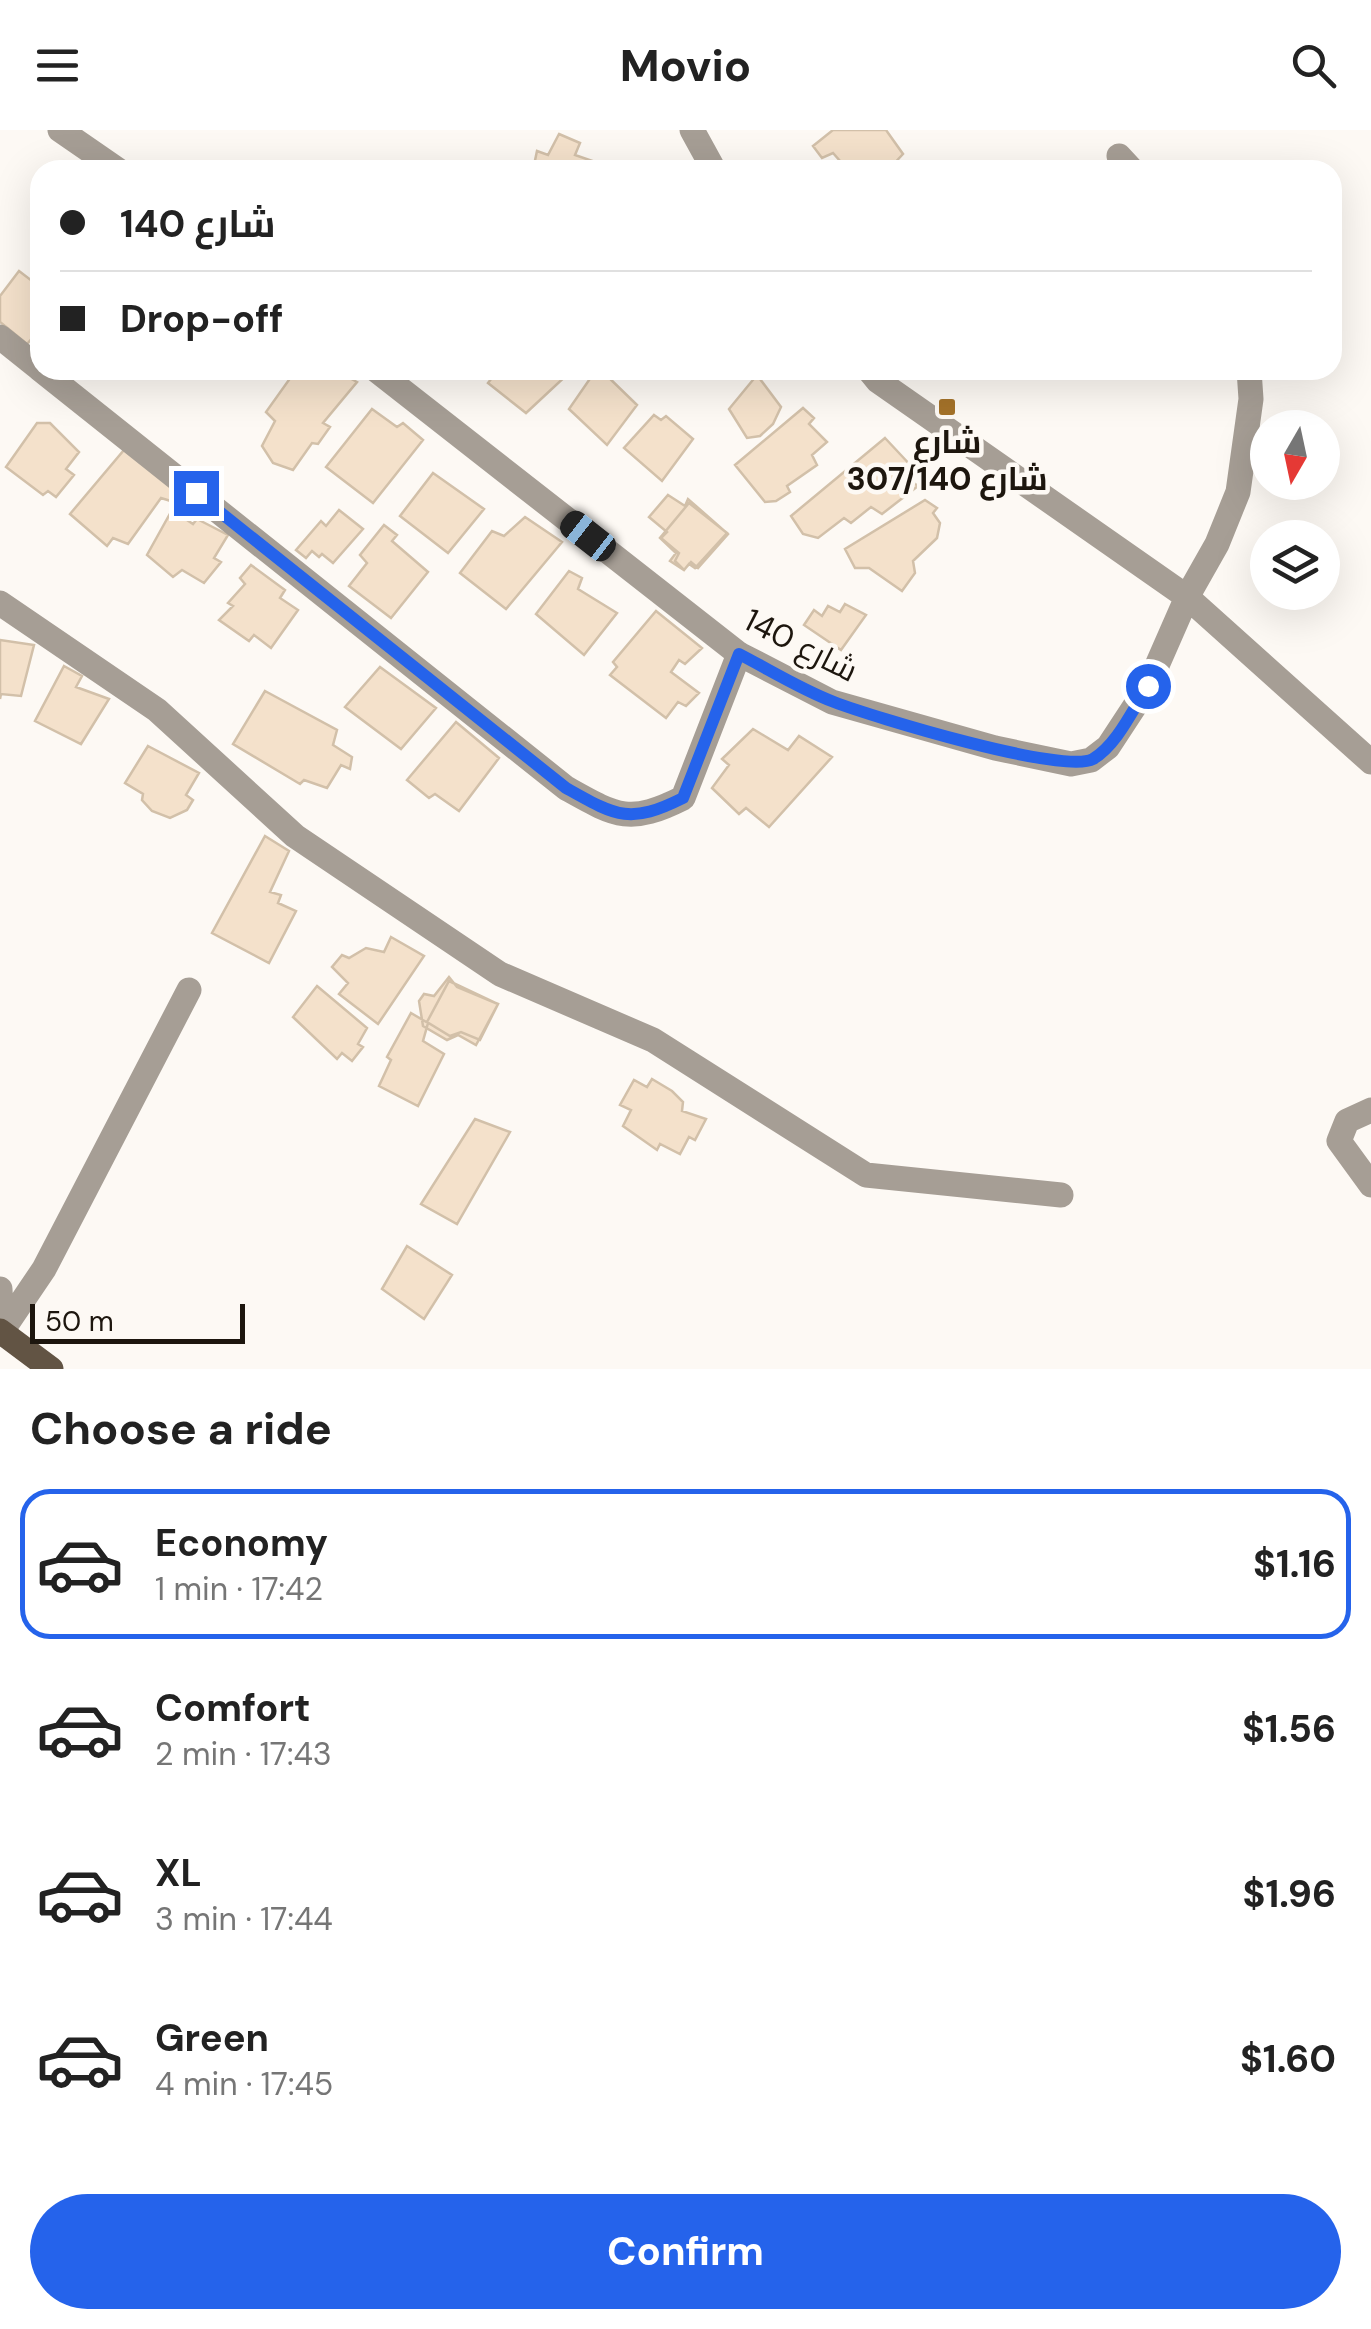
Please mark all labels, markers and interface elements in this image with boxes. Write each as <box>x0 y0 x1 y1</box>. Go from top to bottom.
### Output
text: Movio <box>620 36 751 95</box>
icon: menu <box>30 38 85 93</box>
icon: search <box>1286 38 1341 93</box>
text: شارع 140 <box>120 199 276 249</box>
text: Drop-off <box>120 294 283 344</box>
marker: شارع 307/شارع 140 <box>936 396 958 418</box>
north arrow <box>1250 410 1340 500</box>
map controls <box>1250 410 1340 610</box>
place label: شارع 307/شارع 140 <box>846 421 1048 501</box>
route end <box>174 471 219 516</box>
car <box>555 506 621 566</box>
button: layers <box>1250 520 1340 610</box>
street label: شارع 140 <box>737 599 865 692</box>
route start <box>1126 664 1171 709</box>
scale bar <box>30 1299 245 1344</box>
text: 50 m <box>45 1303 114 1340</box>
text: Choose a ride <box>30 1399 332 1458</box>
text: Economy <box>155 1518 328 1568</box>
icon: car <box>35 1519 125 1609</box>
text: $1.16 <box>1253 1539 1336 1589</box>
text: 1 min · 17:42 <box>155 1568 323 1610</box>
text: Comfort <box>155 1683 311 1733</box>
icon: car <box>35 1684 125 1774</box>
text: $1.56 <box>1242 1704 1336 1754</box>
text: 2 min · 17:43 <box>155 1733 332 1775</box>
text: XL <box>155 1848 202 1898</box>
icon: car <box>35 1849 125 1939</box>
text: $1.96 <box>1243 1869 1336 1919</box>
text: 3 min · 17:44 <box>155 1898 333 1940</box>
text: Green <box>155 2013 269 2063</box>
icon: car <box>35 2014 125 2104</box>
text: $1.60 <box>1240 2034 1336 2084</box>
text: 4 min · 17:45 <box>155 2063 333 2105</box>
button: Confirm <box>30 2194 1341 2309</box>

